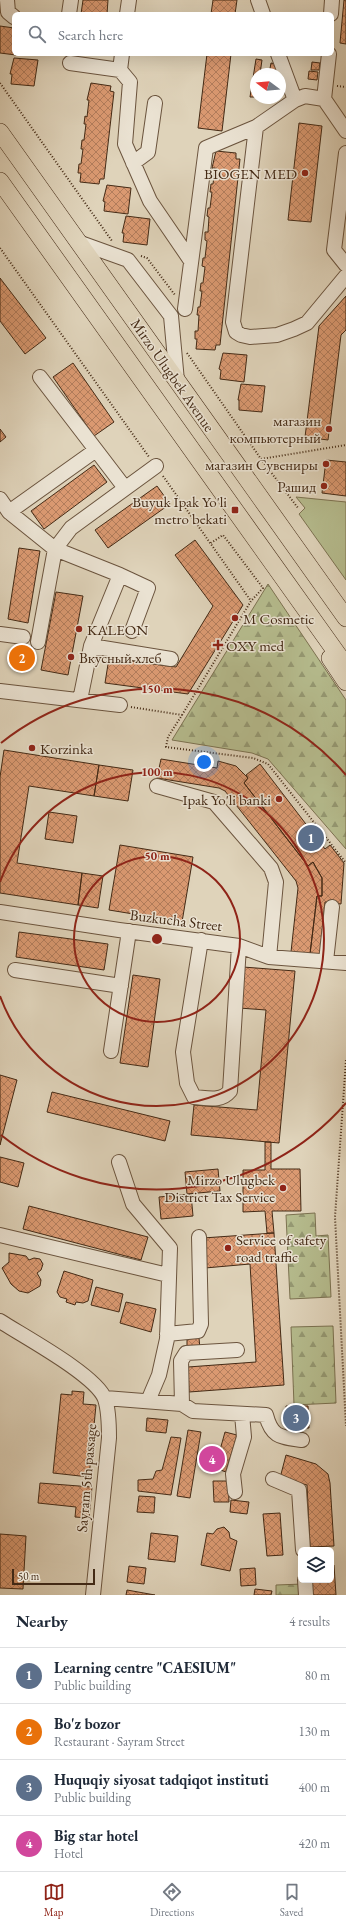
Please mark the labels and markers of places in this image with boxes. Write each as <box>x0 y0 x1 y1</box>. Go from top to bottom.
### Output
place label: BIOGEN MED <box>204 164 297 183</box>
marker: BIOGEN MED <box>300 168 310 178</box>
place label: магазин компьютерный <box>230 411 321 447</box>
marker: магазин компьютерный <box>324 424 334 434</box>
place label: магазин Сувениры <box>205 455 318 474</box>
marker: магазин Сувениры <box>321 459 331 469</box>
place label: Рашид <box>277 477 316 496</box>
marker: Рашид <box>319 481 329 491</box>
place label: Buyuk Ipak Yo'li metro bekati <box>132 492 227 528</box>
marker: Buyuk Ipak Yo'li metro bekati <box>230 505 240 515</box>
place label: M Cosmetic <box>243 609 314 628</box>
marker: M Cosmetic <box>230 613 240 623</box>
place label: KALEON <box>87 620 148 639</box>
marker: KALEON <box>74 624 84 634</box>
place label: OXY med <box>226 636 285 655</box>
marker: OXY med <box>213 640 223 650</box>
pin: 2 <box>9 643 35 673</box>
place label: Вкусный хлеб <box>79 648 162 667</box>
marker: Вкусный хлеб <box>66 652 76 662</box>
place label: Korzinka <box>40 739 93 758</box>
marker: Korzinka <box>27 743 37 753</box>
place label: Ipak Yo'li banki <box>182 790 271 809</box>
marker: Ipak Yo'li banki <box>274 794 284 804</box>
pin: 1 <box>298 823 324 853</box>
centre of rings <box>150 932 164 946</box>
place label: Mirzo Ulugbek District Tax Service <box>164 1170 276 1206</box>
marker: Mirzo Ulugbek District Tax Service <box>278 1183 288 1193</box>
place label: Service of safety road traffic <box>236 1230 327 1266</box>
marker: Service of safety road traffic <box>223 1243 233 1253</box>
pin: 3 <box>283 1403 309 1433</box>
pin: 4 <box>199 1444 225 1474</box>

